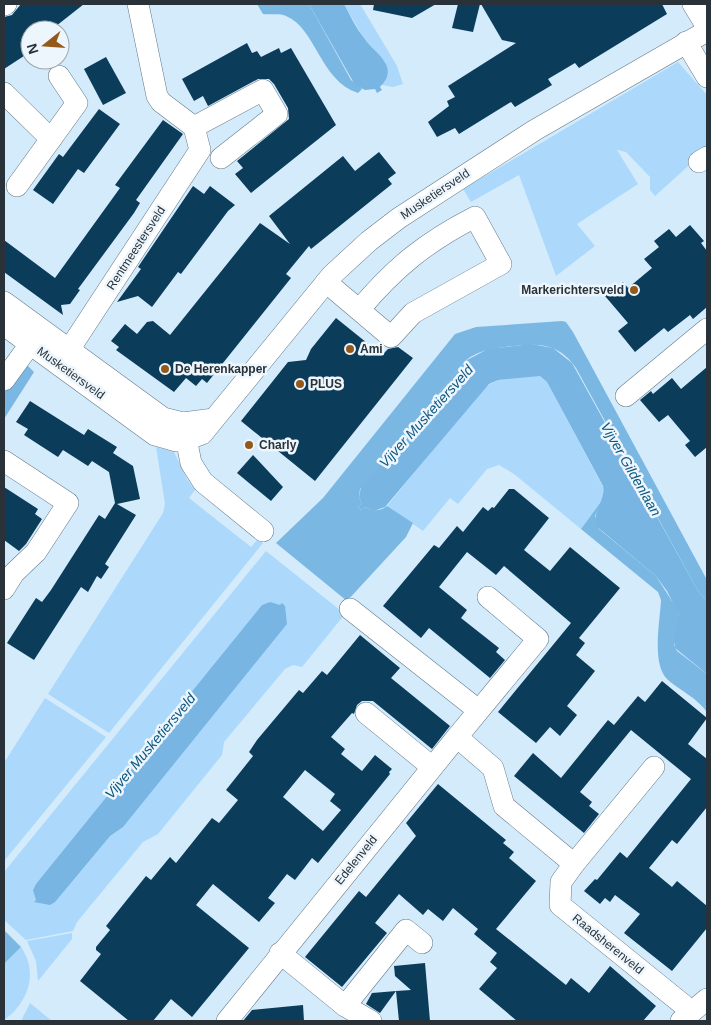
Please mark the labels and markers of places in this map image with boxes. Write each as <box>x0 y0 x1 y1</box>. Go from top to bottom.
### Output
place label: Markerichtersveld <box>521 283 624 297</box>
marker: Markerichtersveld <box>628 284 640 296</box>
place label: Ami <box>360 342 383 356</box>
marker: Ami <box>344 343 356 355</box>
place label: De Herenkapper <box>175 362 267 376</box>
marker: De Herenkapper <box>159 363 171 375</box>
place label: PLUS <box>310 377 342 391</box>
marker: PLUS <box>294 378 306 390</box>
place label: Charly <box>259 438 297 452</box>
marker: Charly <box>243 439 255 451</box>

